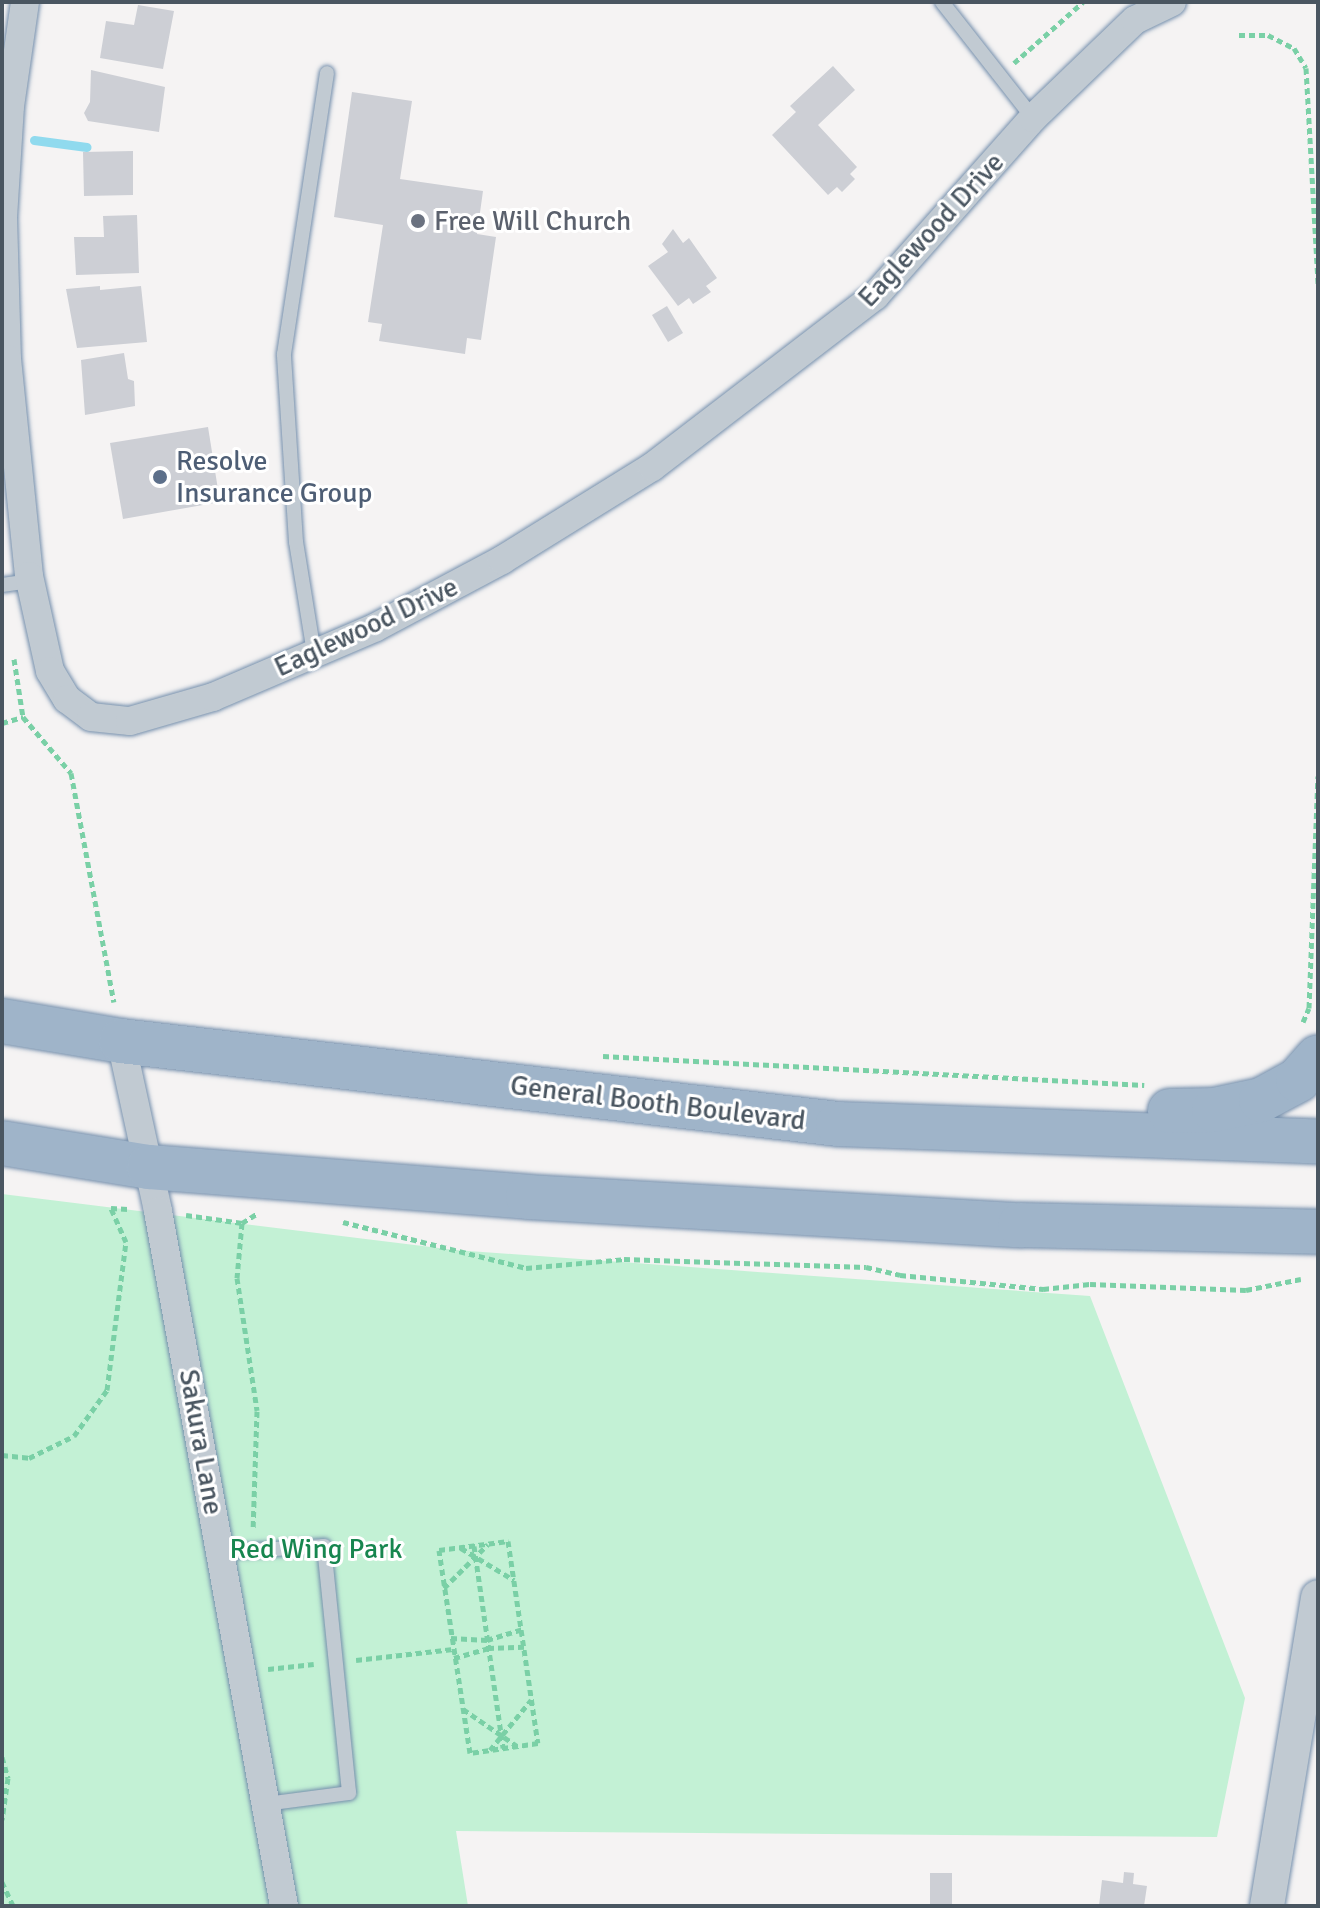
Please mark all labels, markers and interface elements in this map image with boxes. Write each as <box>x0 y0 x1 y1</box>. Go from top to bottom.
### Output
street label: Eaglewood Drive <box>851 146 1011 314</box>
place label: Free Will Church <box>434 204 631 238</box>
marker: Free Will Church <box>409 212 427 230</box>
place label: Resolve Insurance Group <box>176 444 372 510</box>
marker: Resolve Insurance Group <box>151 468 169 486</box>
street label: Eaglewood Drive <box>269 570 463 684</box>
street label: General Booth Boulevard <box>508 1068 808 1138</box>
street label: Sakura Lane <box>172 1367 230 1517</box>
park label: Red Wing Park <box>230 1532 402 1566</box>

